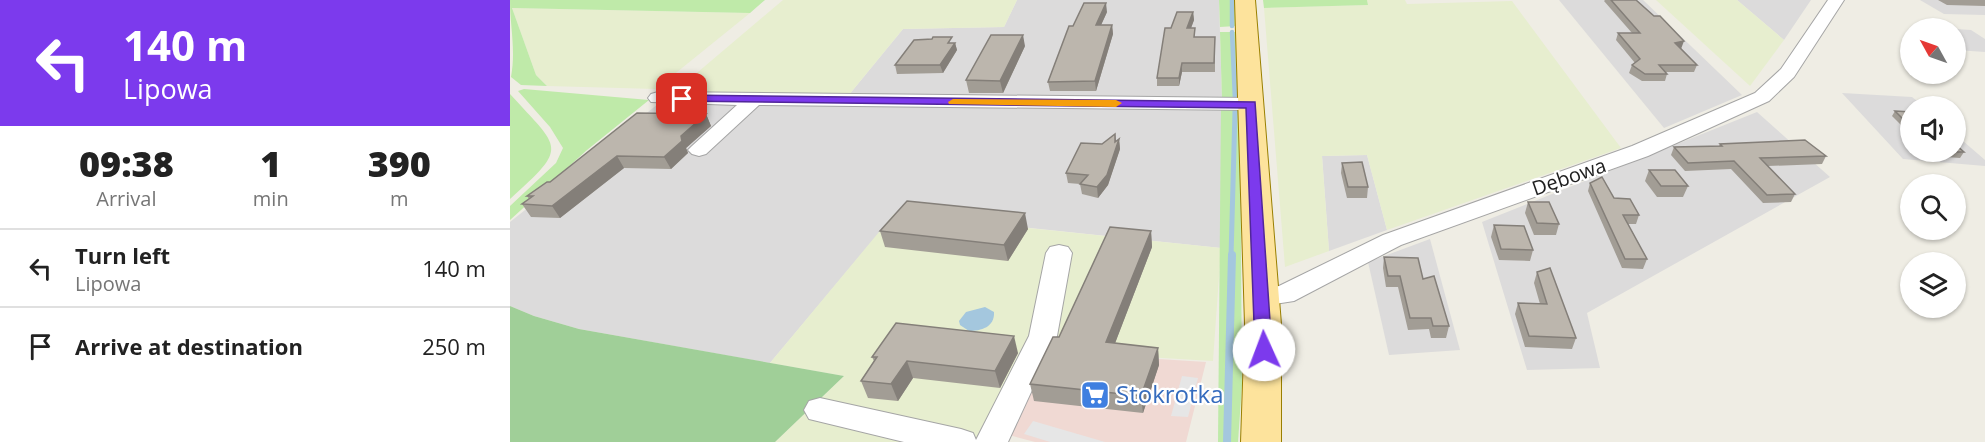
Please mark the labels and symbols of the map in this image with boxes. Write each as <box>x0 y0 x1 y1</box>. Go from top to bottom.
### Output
north arrow <box>1900 18 1966 84</box>
pin <box>656 73 707 124</box>
street label: Dębowa <box>1528 151 1609 202</box>
position arrow <box>1232 318 1296 382</box>
place label: Stokrotka <box>1116 377 1224 410</box>
supermarket icon: Stokrotka <box>1079 379 1111 411</box>

